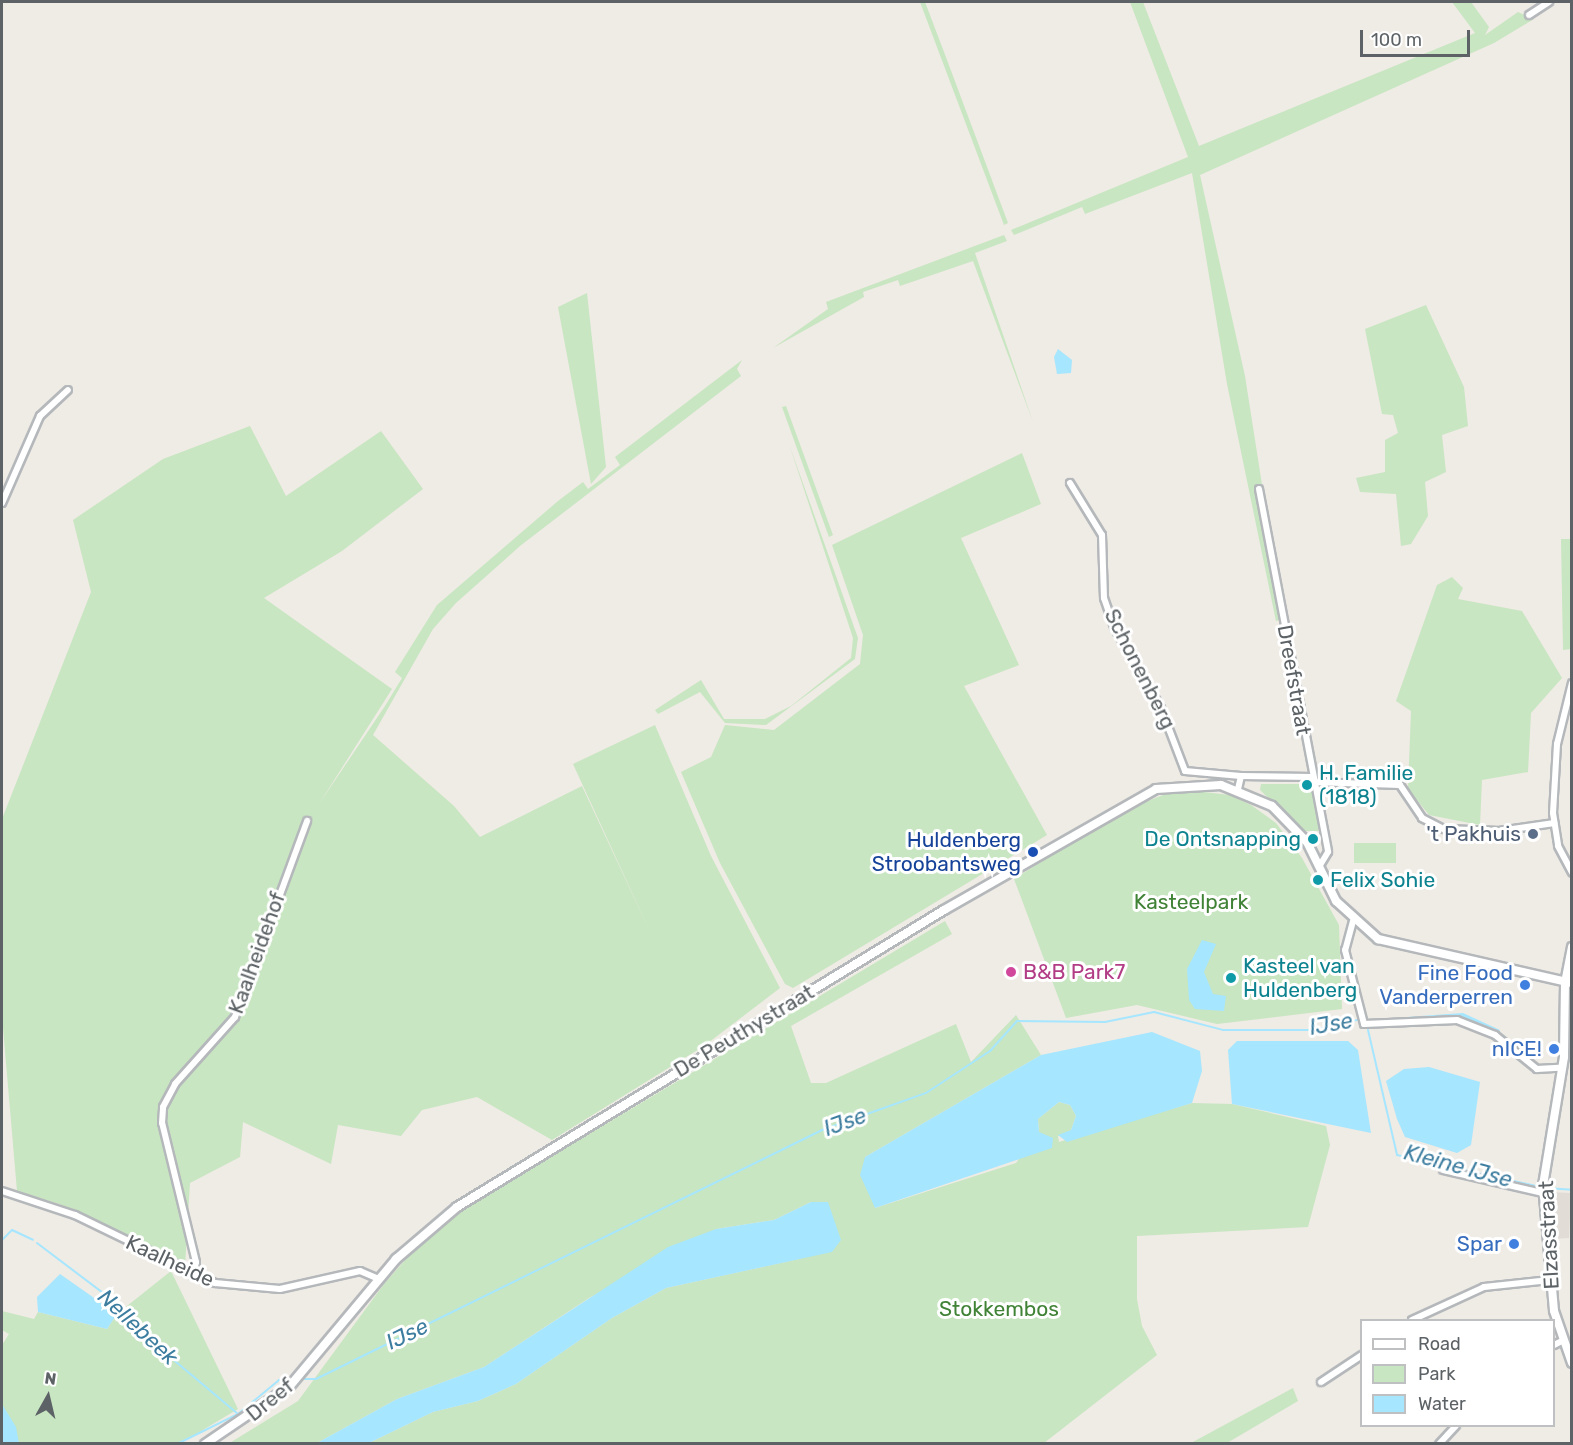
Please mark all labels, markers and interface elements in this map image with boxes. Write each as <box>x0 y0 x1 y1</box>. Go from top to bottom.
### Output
scale bar <box>1363 18 1472 56</box>
text: 100 m <box>1371 29 1422 51</box>
street label: Schonenberg <box>1099 605 1181 733</box>
street label: Dreefstraat <box>1272 623 1316 737</box>
place label: H. Familie (1818) <box>1319 760 1413 810</box>
marker: H. Familie (1818) <box>1300 778 1314 792</box>
place label: 't Pakhuis <box>1426 821 1521 847</box>
place label: De Ontsnapping <box>1144 826 1301 852</box>
place label: Huldenberg Stroobantsweg <box>872 827 1021 877</box>
marker: 't Pakhuis <box>1526 827 1540 841</box>
marker: De Ontsnapping <box>1306 832 1320 846</box>
marker: Huldenberg Stroobantsweg <box>1026 845 1040 859</box>
place label: Felix Sohie <box>1330 867 1435 893</box>
marker: Felix Sohie <box>1311 873 1325 887</box>
street label: Kaalheidehof <box>223 889 291 1017</box>
park label: Kasteelpark <box>1134 889 1248 915</box>
place label: Kasteel van Huldenberg <box>1243 953 1357 1003</box>
place label: B&B Park7 <box>1023 959 1125 985</box>
place label: Fine Food Vanderperren <box>1379 960 1513 1010</box>
marker: B&B Park7 <box>1004 965 1018 979</box>
marker: Kasteel van Huldenberg <box>1224 971 1238 985</box>
marker: Fine Food Vanderperren <box>1518 978 1532 992</box>
street label: De Peuthystraat <box>669 979 819 1083</box>
water label: IJse <box>1307 1007 1355 1041</box>
place label: nICE! <box>1492 1036 1542 1062</box>
marker: nICE! <box>1547 1042 1561 1056</box>
water label: IJse <box>820 1102 870 1142</box>
water label: Kleine IJse <box>1401 1139 1515 1193</box>
street label: Elzasstraat <box>1534 1180 1564 1290</box>
street label: Kaalheide <box>122 1230 218 1292</box>
place label: Spar <box>1457 1231 1502 1257</box>
marker: Spar <box>1507 1237 1521 1251</box>
water label: Nellebeek <box>93 1283 183 1371</box>
park label: Stokkembos <box>939 1296 1059 1322</box>
water label: IJse <box>382 1313 432 1355</box>
legend <box>1360 1319 1555 1427</box>
text: Road <box>1418 1333 1461 1355</box>
text: Park <box>1418 1363 1455 1385</box>
north arrow <box>18 1367 78 1427</box>
text: N <box>44 1368 58 1389</box>
street label: Dreef <box>241 1373 299 1427</box>
text: Water <box>1418 1393 1466 1415</box>

